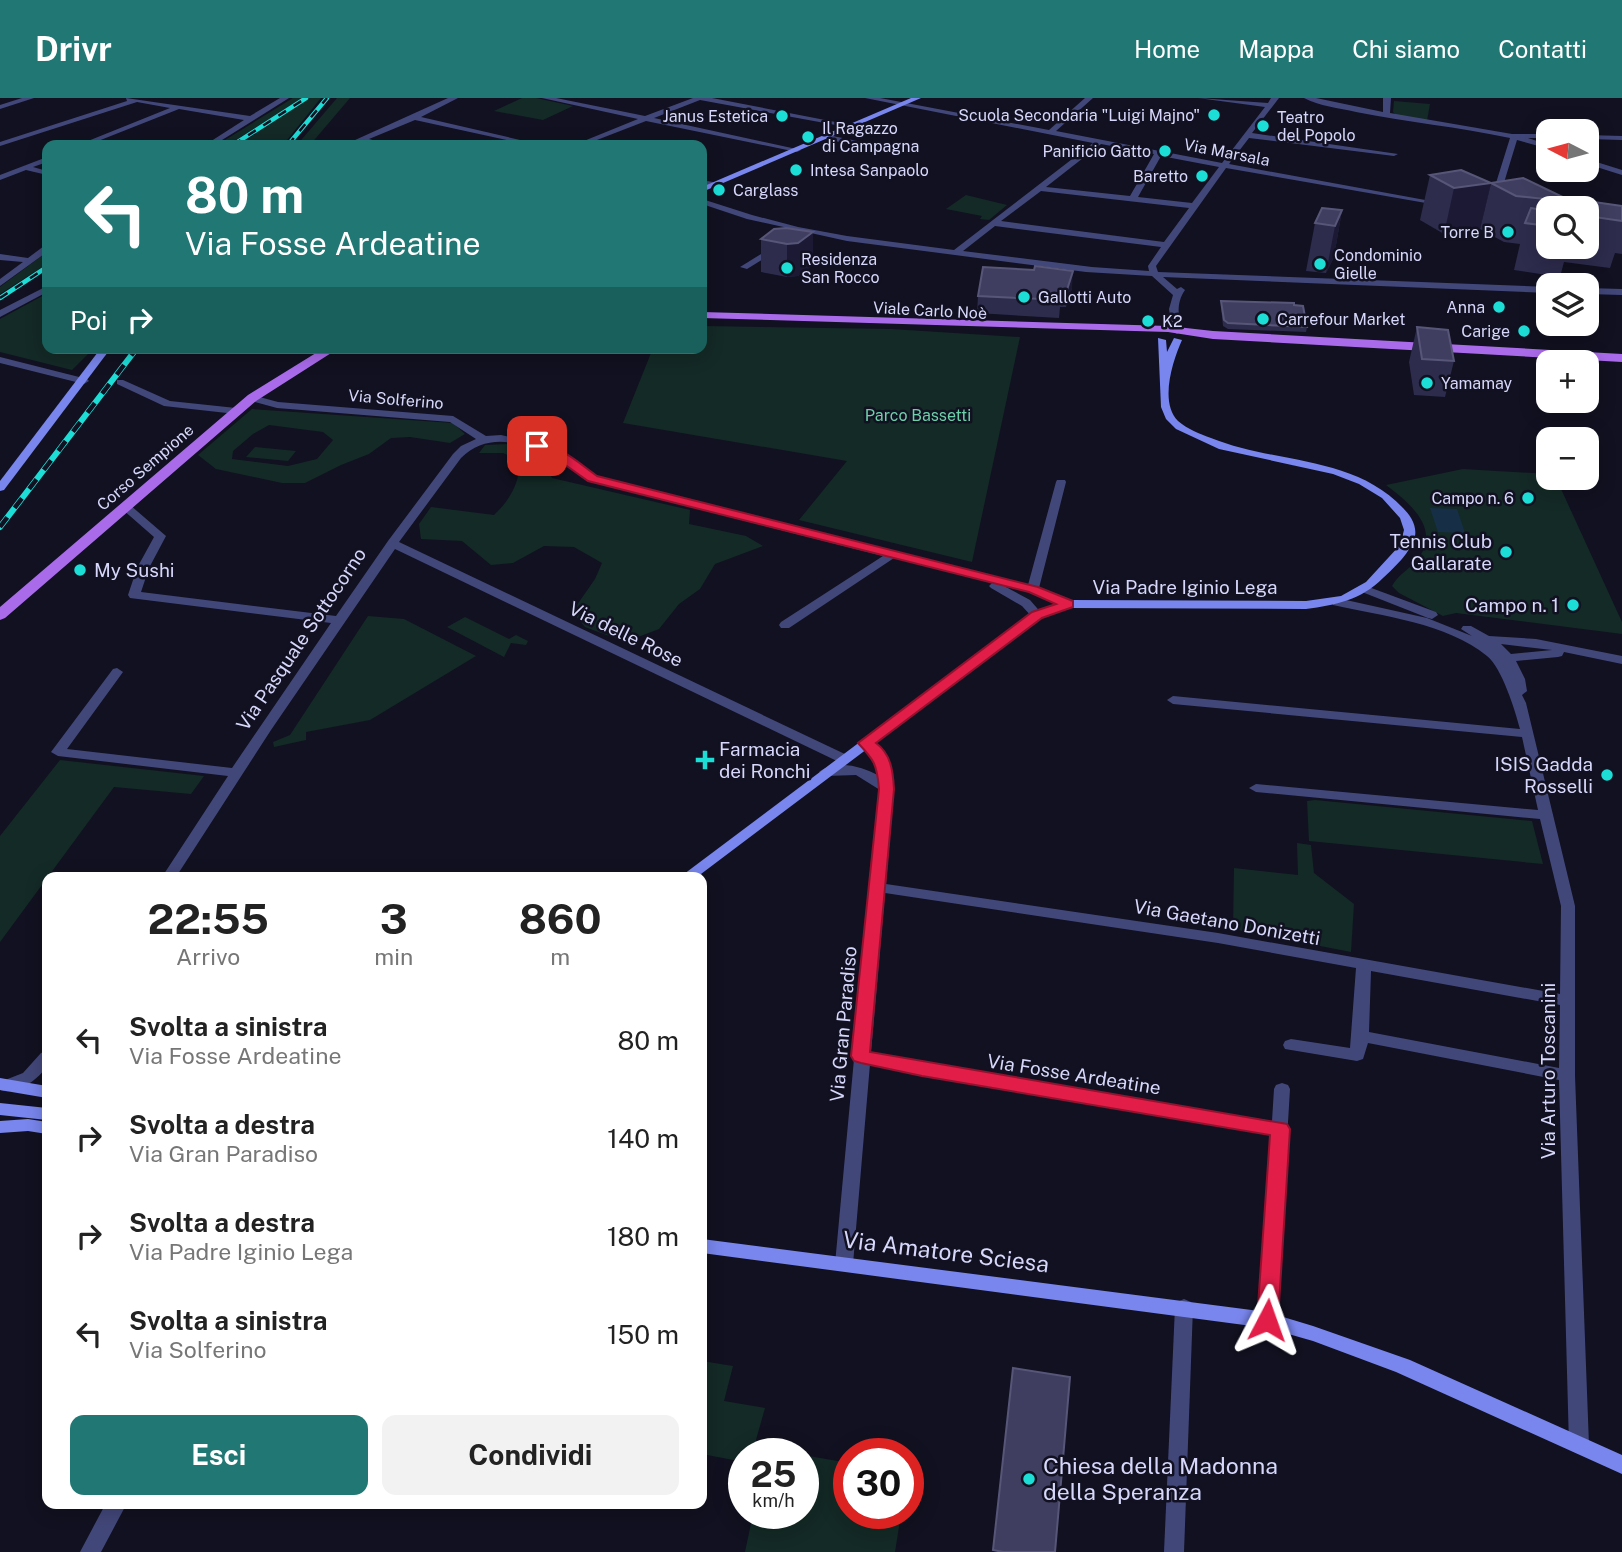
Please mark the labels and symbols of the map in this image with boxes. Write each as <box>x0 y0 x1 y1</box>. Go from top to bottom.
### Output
place label: Scuola Secondaria "Luigi Majno" <box>958 106 1200 125</box>
place label: Janus Estetica <box>662 107 768 126</box>
marker: Scuola Secondaria "Luigi Majno" <box>1206 107 1222 123</box>
marker: Janus Estetica <box>774 108 790 124</box>
place label: Teatro del Popolo <box>1277 108 1356 145</box>
marker: Teatro del Popolo <box>1255 118 1271 134</box>
place label: Il Ragazzo di Campagna <box>822 119 919 156</box>
north arrow <box>1536 119 1600 182</box>
marker: Il Ragazzo di Campagna <box>800 129 816 145</box>
street label: Via Marsala <box>1182 135 1272 170</box>
place label: Panificio Gatto <box>1043 142 1151 161</box>
marker: Panificio Gatto <box>1157 143 1173 159</box>
place label: Intesa Sanpaolo <box>810 161 929 180</box>
marker: Intesa Sanpaolo <box>788 162 804 178</box>
place label: Baretto <box>1133 167 1188 186</box>
marker: Baretto <box>1194 168 1210 184</box>
place label: Carglass <box>733 181 798 200</box>
marker: Carglass <box>711 182 727 198</box>
place label: Torre B <box>1441 223 1494 242</box>
marker: Torre B <box>1500 224 1516 240</box>
place label: Condominio Gielle <box>1334 246 1422 283</box>
place label: Residenza San Rocco <box>801 250 880 287</box>
marker: Condominio Gielle <box>1312 256 1328 272</box>
marker: Residenza San Rocco <box>779 260 795 276</box>
place label: Gallotti Auto <box>1038 288 1131 307</box>
marker: Gallotti Auto <box>1016 289 1032 305</box>
street label: Viale Carlo Noè <box>872 298 988 323</box>
place label: Anna <box>1446 298 1485 317</box>
marker: Anna <box>1491 299 1507 315</box>
place label: Carrefour Market <box>1277 310 1405 329</box>
marker: Carrefour Market <box>1255 311 1271 327</box>
place label: K2 <box>1162 312 1182 331</box>
marker: K2 <box>1140 313 1156 329</box>
place label: Carige <box>1461 322 1510 341</box>
marker: Carige <box>1516 323 1532 339</box>
place label: Yamamay <box>1441 374 1513 393</box>
marker: Yamamay <box>1419 375 1435 391</box>
street label: Via Solferino <box>348 386 444 413</box>
park label: Parco Bassetti <box>865 406 971 425</box>
pin <box>507 416 567 476</box>
street label: Corso Sempione <box>93 420 197 514</box>
place label: Campo n. 6 <box>1431 489 1514 508</box>
marker: Campo n. 6 <box>1520 490 1536 506</box>
place label: Tennis Club Gallarate <box>1389 530 1492 574</box>
street label: Via Pasquale Sottocorno <box>232 544 370 734</box>
marker: Tennis Club Gallarate <box>1498 544 1514 560</box>
place label: My Sushi <box>94 559 175 581</box>
marker: My Sushi <box>72 562 88 578</box>
street label: Via Padre Iginio Lega <box>1092 576 1278 598</box>
place label: Campo n. 1 <box>1465 594 1559 616</box>
street label: Via delle Rose <box>565 597 687 671</box>
marker: Campo n. 1 <box>1565 597 1581 613</box>
place label: Farmacia dei Ronchi <box>719 738 811 782</box>
marker: Farmacia dei Ronchi <box>697 752 713 768</box>
place label: ISIS Gadda Rosselli <box>1495 753 1593 797</box>
marker: ISIS Gadda Rosselli <box>1599 767 1615 783</box>
street label: Via Gaetano Donizetti <box>1132 895 1322 949</box>
street label: Via Gran Paradiso <box>825 945 861 1103</box>
street label: Via Arturo Toscanini <box>1537 983 1559 1159</box>
street label: Via Fosse Ardeatine <box>986 1049 1162 1099</box>
street label: Via Amatore Sciesa <box>841 1225 1051 1278</box>
position arrow <box>1230 1283 1304 1357</box>
speed limit sign: 30 <box>833 1438 924 1529</box>
place label: Chiesa della Madonna della Speranza <box>1043 1452 1278 1505</box>
marker: Chiesa della Madonna della Speranza <box>1021 1471 1037 1487</box>

